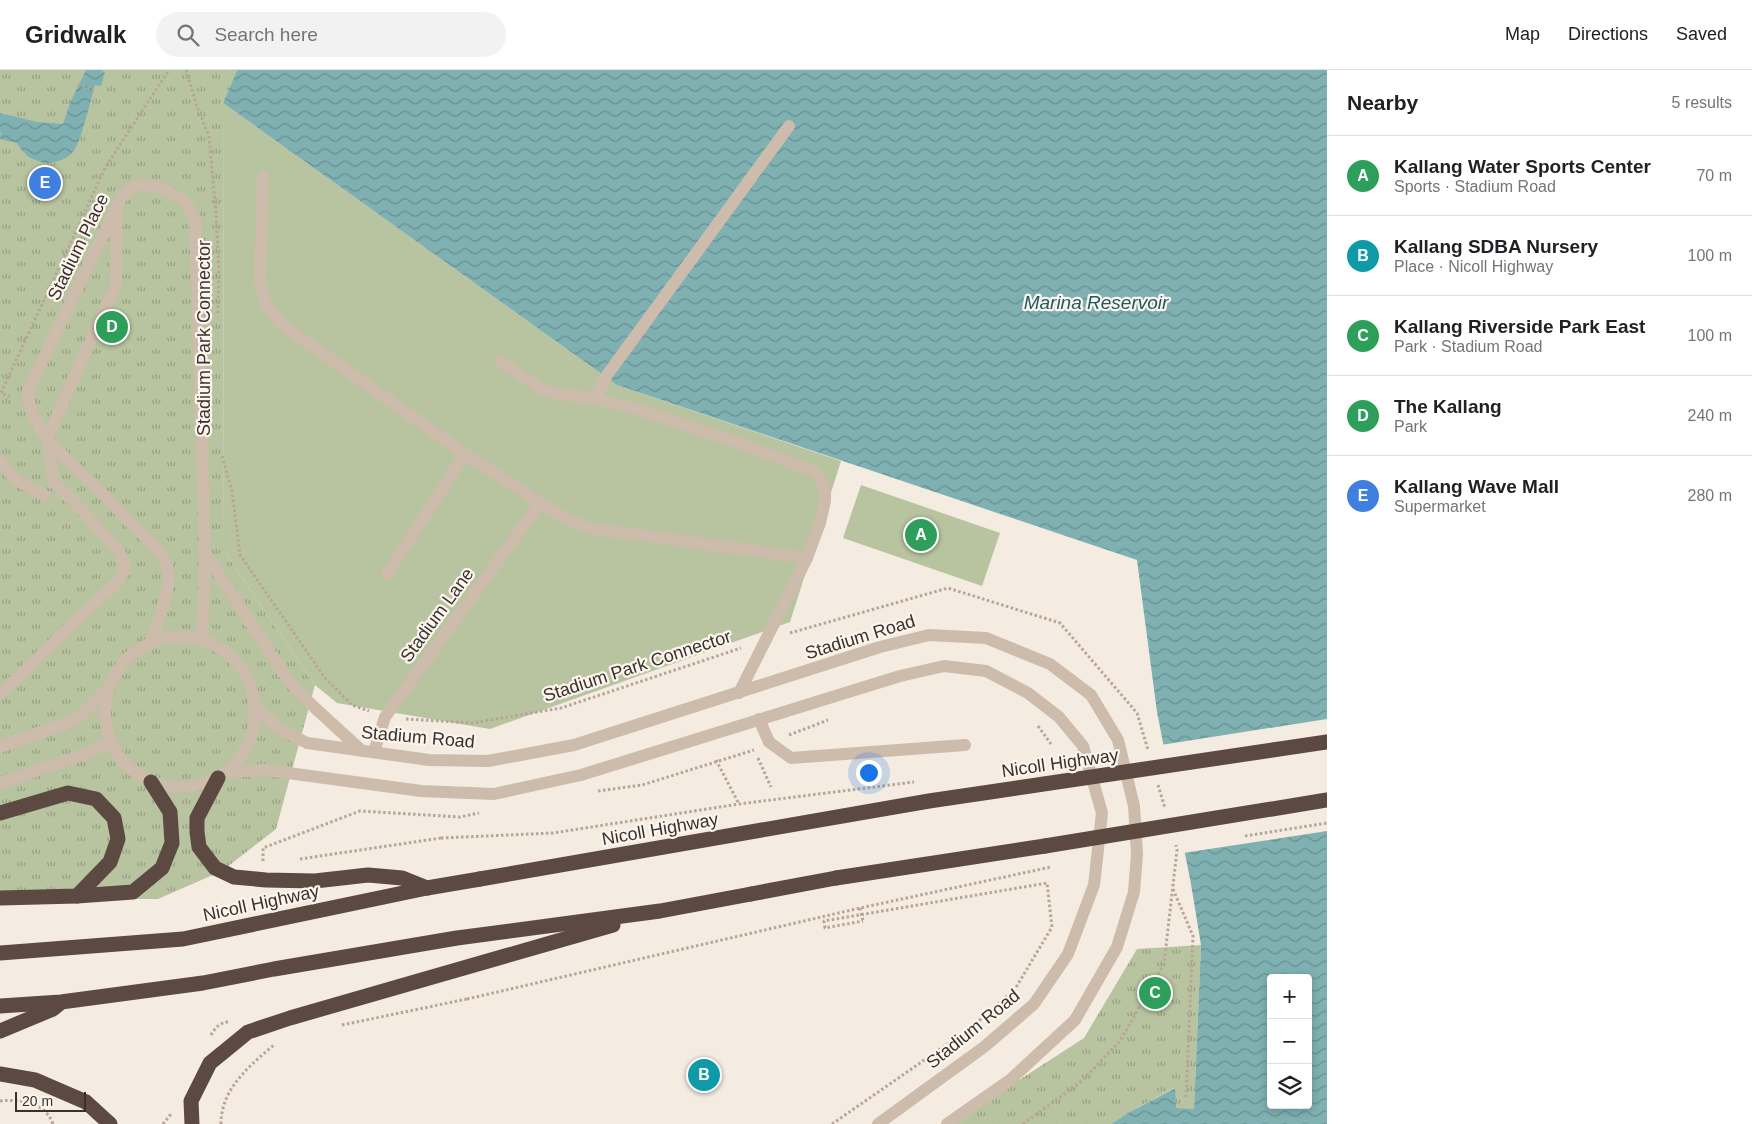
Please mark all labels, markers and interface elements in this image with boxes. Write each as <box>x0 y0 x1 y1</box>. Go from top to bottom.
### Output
search box <box>156 12 506 57</box>
text: Gridwalk <box>25 21 126 48</box>
icon: search <box>174 21 202 49</box>
text: Search here <box>214 24 318 45</box>
text: Map <box>1505 24 1540 44</box>
text: Directions <box>1568 24 1648 44</box>
text: Saved <box>1676 24 1727 44</box>
text: Nearby <box>1347 91 1418 114</box>
text: 5 results <box>1672 94 1732 111</box>
text: Kallang Water Sports Center <box>1394 156 1651 177</box>
pin: E <box>29 164 61 202</box>
text: A <box>1357 167 1369 184</box>
text: 70 m <box>1696 167 1732 184</box>
text: Sports · Stadium Road <box>1394 178 1556 195</box>
street label: Stadium Place <box>44 190 112 304</box>
text: Kallang SDBA Nursery <box>1394 236 1598 257</box>
street label: Stadium Park Connector <box>194 240 214 436</box>
text: B <box>1357 247 1369 264</box>
text: 100 m <box>1688 247 1732 264</box>
text: Place · Nicoll Highway <box>1394 258 1553 275</box>
water label: Marina Reservoir <box>1024 292 1169 313</box>
pin: D <box>96 308 128 346</box>
text: Kallang Riverside Park East <box>1394 316 1645 337</box>
text: C <box>1357 327 1369 344</box>
text: 100 m <box>1688 327 1732 344</box>
text: Park · Stadium Road <box>1394 338 1543 355</box>
text: The Kallang <box>1394 396 1502 417</box>
text: D <box>1357 407 1369 424</box>
text: 240 m <box>1688 407 1732 424</box>
text: Park <box>1394 418 1427 435</box>
text: Kallang Wave Mall <box>1394 476 1559 497</box>
text: E <box>1358 487 1368 504</box>
text: 280 m <box>1688 487 1732 504</box>
text: Supermarket <box>1394 498 1486 515</box>
pin: A <box>905 516 937 554</box>
street label: Stadium Lane <box>396 564 478 666</box>
street label: Stadium Road <box>803 611 917 663</box>
street label: Stadium Park Connector <box>541 626 733 706</box>
street label: Stadium Road <box>360 722 476 752</box>
street label: Nicoll Highway <box>1000 745 1120 781</box>
your location <box>856 760 882 786</box>
street label: Nicoll Highway <box>600 809 720 849</box>
street label: Nicoll Highway <box>201 881 321 925</box>
pin: C <box>1139 974 1171 1012</box>
map controls <box>1267 974 1312 1109</box>
button: + <box>1267 974 1312 1019</box>
street label: Stadium Road <box>922 985 1024 1073</box>
button: − <box>1267 1019 1312 1064</box>
pin: B <box>688 1056 720 1094</box>
button: layers <box>1267 1064 1312 1109</box>
scale bar <box>15 1089 86 1112</box>
text: 20 m <box>22 1093 53 1109</box>

